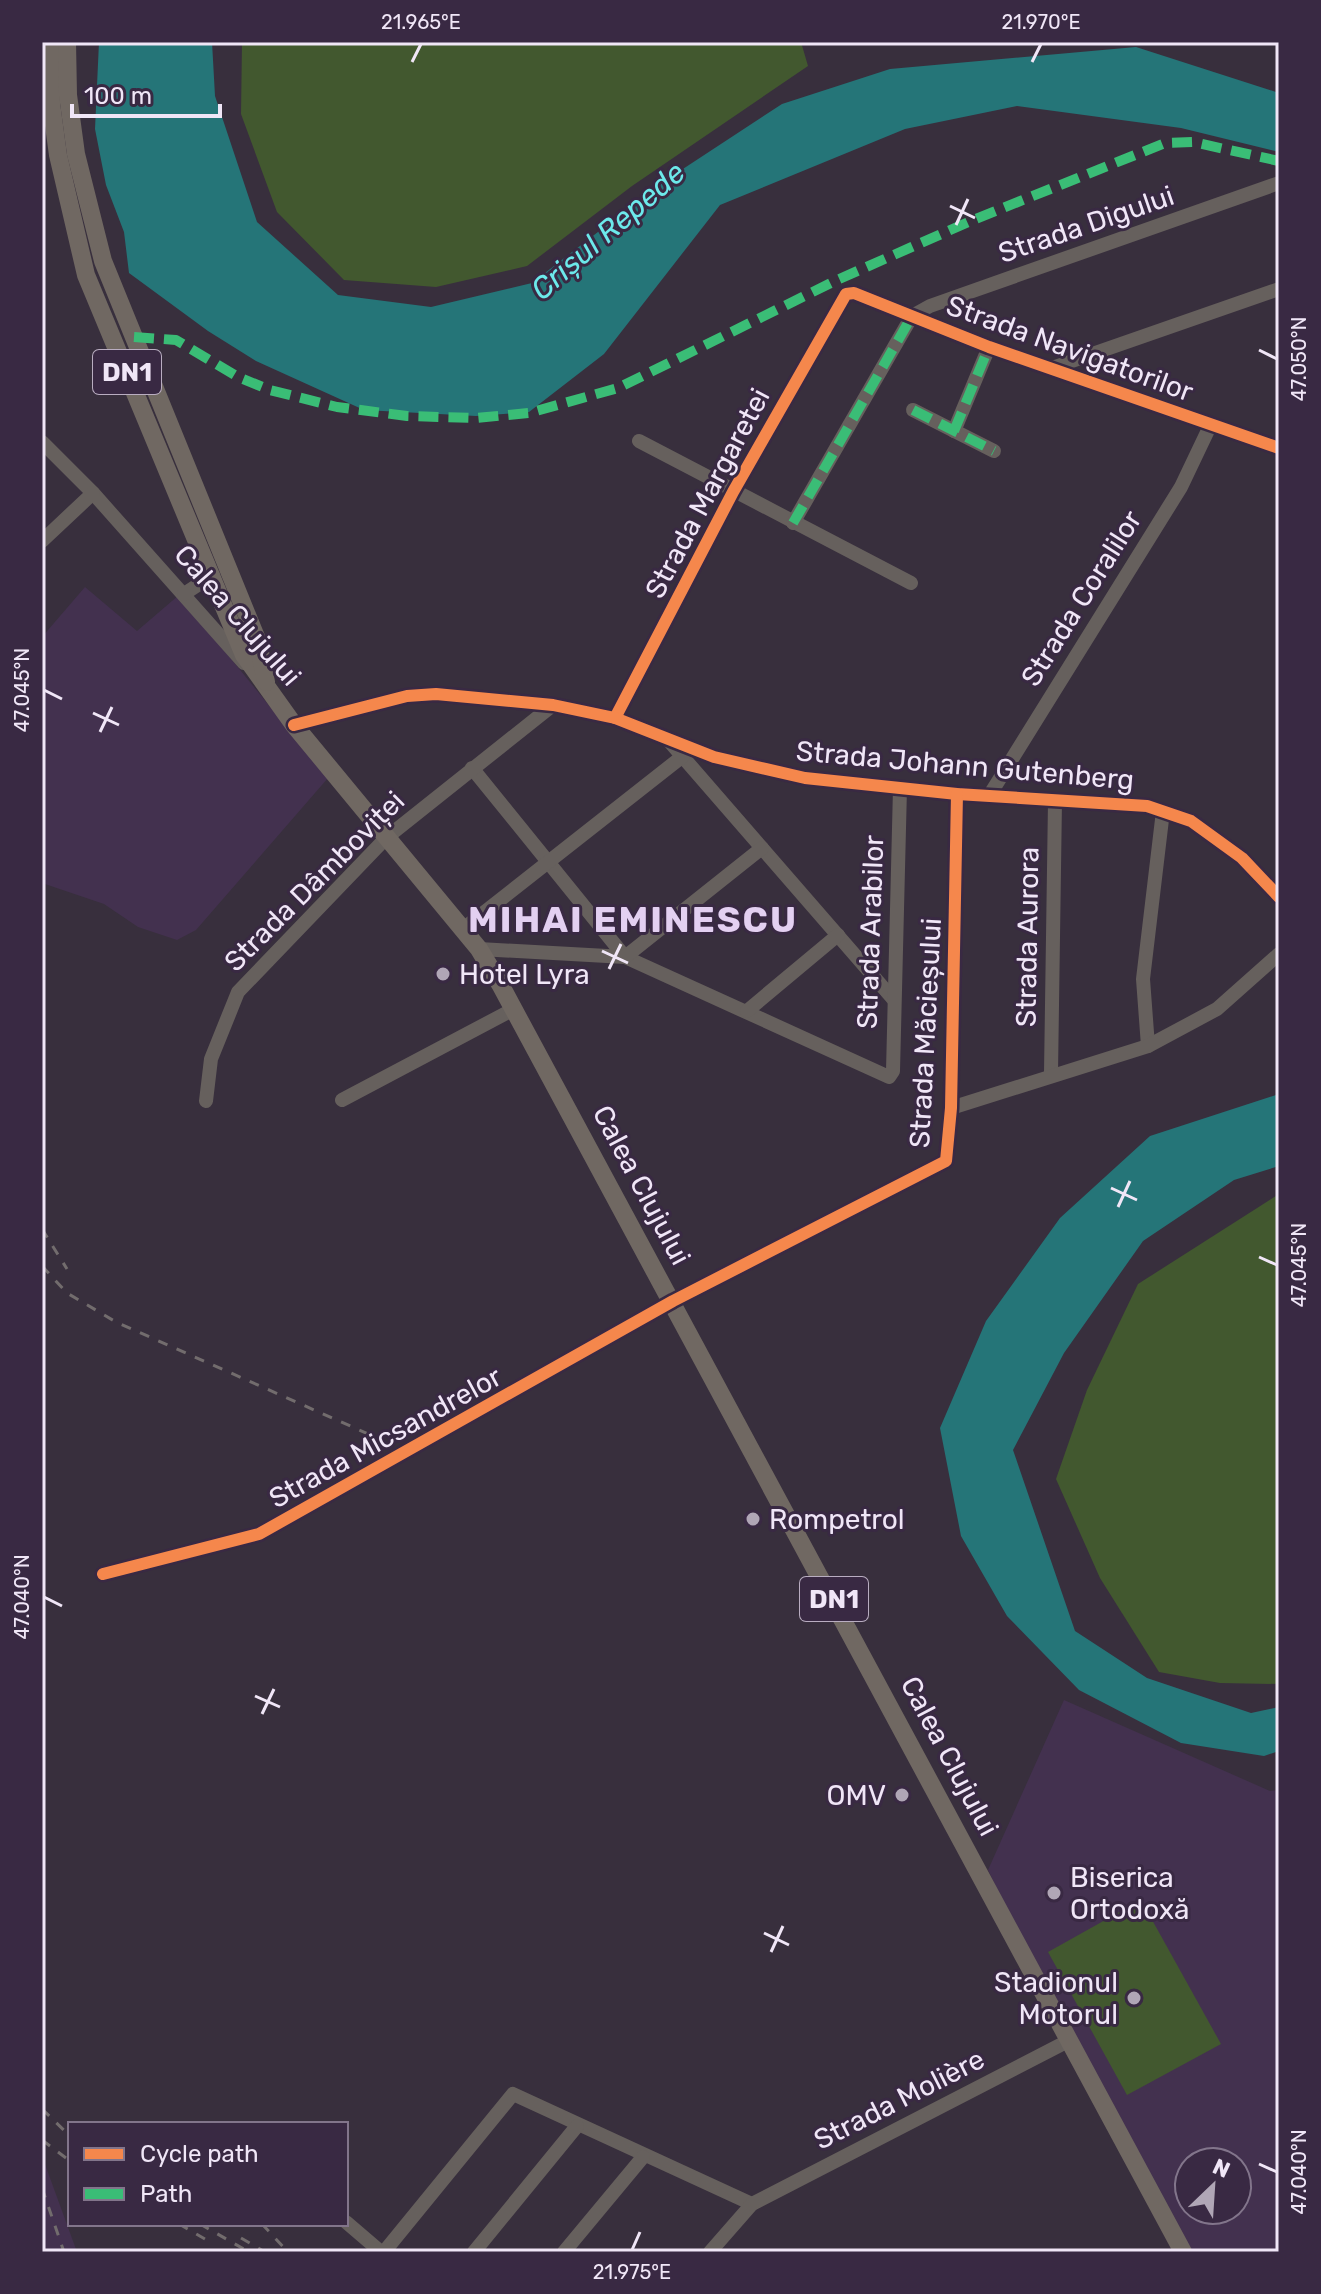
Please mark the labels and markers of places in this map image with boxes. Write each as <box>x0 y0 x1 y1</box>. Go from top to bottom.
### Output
place label: Hotel Lyra <box>459 958 590 991</box>
marker: Hotel Lyra <box>434 965 452 983</box>
place label: Rompetrol <box>769 1503 905 1536</box>
marker: Rompetrol <box>744 1510 762 1528</box>
place label: OMV <box>826 1779 886 1812</box>
marker: OMV <box>893 1786 911 1804</box>
place label: Biserica Ortodoxă <box>1070 1861 1189 1926</box>
marker: Biserica Ortodoxă <box>1045 1884 1063 1902</box>
place label: Stadionul Motorul <box>994 1966 1118 2031</box>
marker: Stadionul Motorul <box>1125 1989 1143 2007</box>

